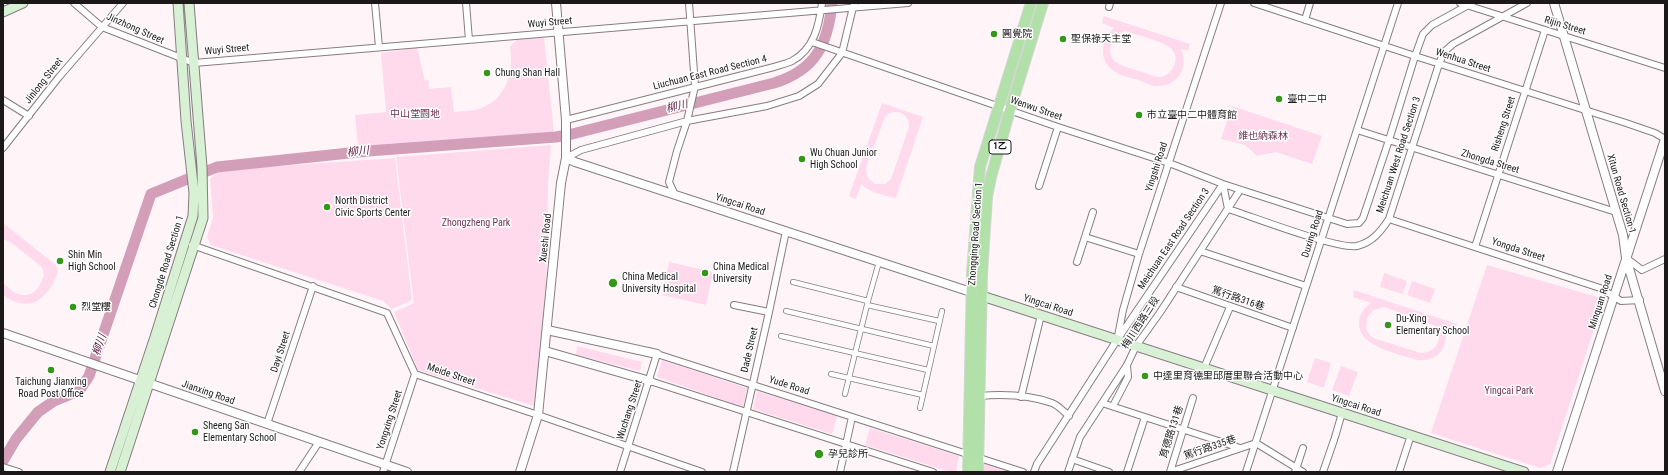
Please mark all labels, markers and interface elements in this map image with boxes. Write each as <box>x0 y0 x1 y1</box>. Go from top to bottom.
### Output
street label: Jinzhong Street <box>104 11 166 47</box>
street label: Rijin Street <box>1543 14 1587 38</box>
street label: Wuyi Street <box>527 15 573 31</box>
place label: 圓覺院 <box>1002 28 1032 40</box>
marker: 圓覺院 <box>989 29 999 39</box>
place label: 聖保祿天主堂 <box>1071 33 1131 45</box>
marker: 聖保祿天主堂 <box>1058 34 1068 44</box>
street label: Wuyi Street <box>204 42 250 58</box>
street label: Wenhua Street <box>1434 46 1492 76</box>
street label: Liuchuan East Road Section 4 <box>652 53 768 93</box>
street label: Jinlong Street <box>22 56 66 106</box>
place label: Chung Shan Hall <box>495 67 560 79</box>
marker: Chung Shan Hall <box>482 68 492 78</box>
place label: 臺中二中 <box>1287 93 1327 105</box>
marker: 臺中二中 <box>1274 94 1284 104</box>
street label: Wenwu Street <box>1008 95 1064 123</box>
street label: Meichuan West Road Section 3 <box>1374 95 1424 215</box>
street label: Risheng Street <box>1489 95 1519 153</box>
water label: 柳川 <box>665 98 689 116</box>
park label: 中山堂園地 <box>390 108 440 120</box>
place label: 市立臺中二中體育館 <box>1147 109 1237 121</box>
marker: 市立臺中二中體育館 <box>1134 110 1144 120</box>
park label: 維也納森林 <box>1238 130 1288 142</box>
road number: 1乙 <box>989 140 1011 154</box>
street label: Yingshi Road <box>1143 141 1171 193</box>
water label: 柳川 <box>346 144 370 160</box>
place label: Wu Chuan Junior High School <box>810 147 877 170</box>
street label: Zhongda Street <box>1459 147 1521 177</box>
street label: Xitun Road Section 1 <box>1604 153 1638 235</box>
marker: Wu Chuan Junior High School <box>797 154 807 164</box>
street label: Zhongqing Road Section 1 <box>966 182 986 286</box>
street label: Meichuan East Road Section 3 <box>1136 186 1212 292</box>
street label: Yingcai Road <box>714 191 766 219</box>
place label: North District Civic Sports Center <box>335 195 411 218</box>
marker: North District Civic Sports Center <box>322 202 332 212</box>
street label: Duxing Road <box>1300 209 1326 259</box>
street label: Xueshi Road <box>537 213 555 263</box>
street label: Chongde Road Section 1 <box>147 214 187 310</box>
park label: Zhongzheng Park <box>442 217 510 229</box>
street label: Yongda Street <box>1490 236 1546 264</box>
place label: Shin Min High School <box>68 249 116 272</box>
marker: Shin Min High School <box>55 256 65 266</box>
place label: China Medical University <box>713 261 769 284</box>
marker: China Medical University <box>700 268 710 278</box>
place label: China Medical University Hospital <box>622 271 696 294</box>
street label: Minquan Road <box>1587 273 1615 331</box>
marker: China Medical University Hospital <box>607 277 619 289</box>
street label: 篤行路316巷 <box>1210 284 1266 314</box>
street label: Yingcai Road <box>1022 292 1074 320</box>
street label: 梅川西路三段 <box>1120 295 1162 351</box>
place label: 烈堂樓 <box>81 301 111 313</box>
marker: 烈堂樓 <box>68 302 78 312</box>
place label: Du-Xing Elementary School <box>1396 313 1469 336</box>
marker: Du-Xing Elementary School <box>1383 320 1393 330</box>
street label: Dade Street <box>739 326 761 374</box>
street label: Dayi Street <box>269 330 293 374</box>
water label: 柳川 <box>90 332 110 358</box>
street label: Meide Street <box>425 361 477 389</box>
marker: Taichung Jianxing Road Post Office <box>46 365 56 375</box>
place label: 中達里育德里邱厝里聯合活動中心 <box>1153 370 1303 382</box>
marker: 中達里育德里邱厝里聯合活動中心 <box>1140 371 1150 381</box>
street label: Yude Road <box>767 374 811 398</box>
place label: Taichung Jianxing Road Post Office <box>15 376 87 400</box>
street label: Jianxing Road <box>180 378 236 408</box>
street label: Wuchang Street <box>615 379 645 441</box>
park label: Yingcai Park <box>1484 385 1534 397</box>
street label: Yongxing Street <box>375 389 405 451</box>
street label: Yingcai Road <box>1330 392 1382 420</box>
street label: 育德路131巷 <box>1158 404 1186 460</box>
place label: Sheeng San Elementary School <box>203 420 276 444</box>
marker: Sheeng San Elementary School <box>190 427 200 437</box>
street label: 篤行路335巷 <box>1182 433 1238 463</box>
marker: 孕兒診所 <box>813 448 825 460</box>
place label: 孕兒診所 <box>828 448 868 460</box>

